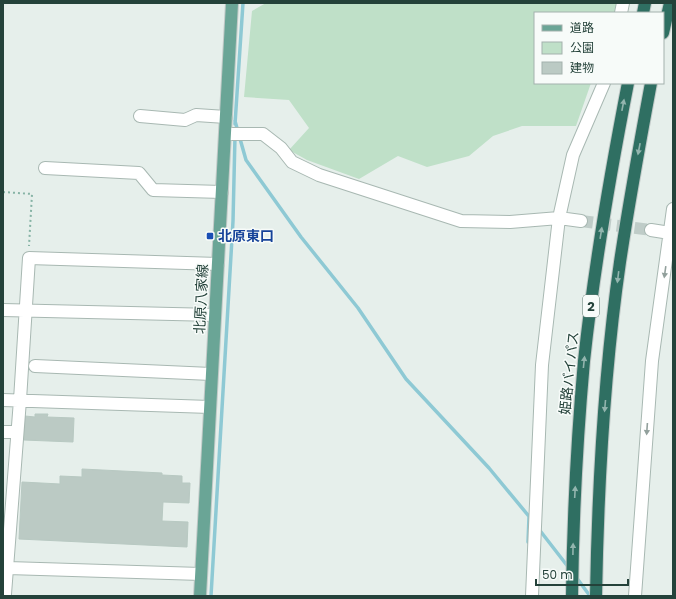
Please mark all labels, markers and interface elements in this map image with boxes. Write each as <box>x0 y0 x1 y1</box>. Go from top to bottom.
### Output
legend <box>534 12 664 84</box>
text: 道路 <box>570 19 594 36</box>
text: 公園 <box>570 39 594 56</box>
text: 建物 <box>570 59 594 76</box>
one-way arrow <box>621 99 627 111</box>
one-way arrow <box>635 143 641 155</box>
place label: 北原東口 <box>218 226 274 246</box>
one-way arrow <box>598 227 604 239</box>
marker: 北原東口 <box>205 231 215 241</box>
street label: 北原八家線 <box>189 264 213 334</box>
one-way arrow <box>662 266 668 278</box>
one-way arrow <box>615 271 621 283</box>
road number: 2 <box>583 295 599 317</box>
street label: 姫路バイパス <box>555 330 583 416</box>
one-way arrow <box>581 356 588 368</box>
one-way arrow <box>601 400 608 412</box>
one-way arrow <box>644 423 651 435</box>
one-way arrow <box>572 485 578 498</box>
one-way arrow <box>570 542 576 555</box>
scale bar <box>536 561 628 587</box>
text: 50 m <box>542 566 573 583</box>

